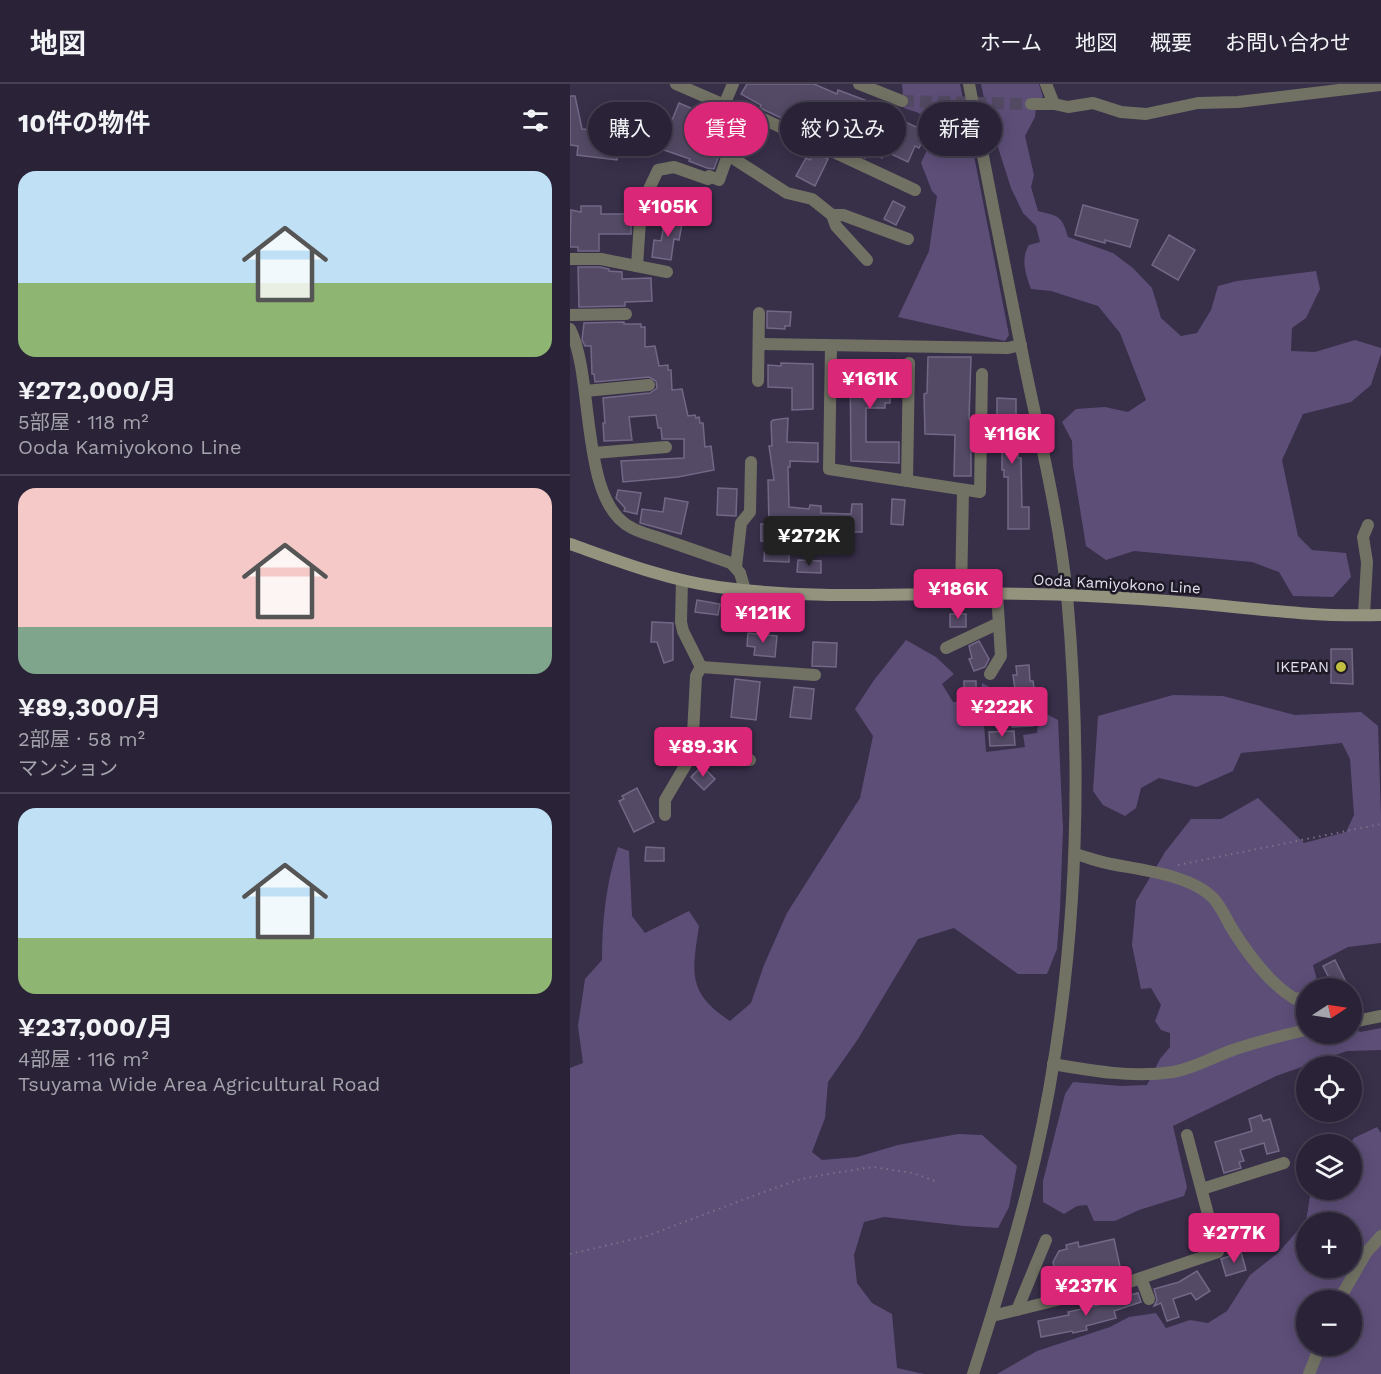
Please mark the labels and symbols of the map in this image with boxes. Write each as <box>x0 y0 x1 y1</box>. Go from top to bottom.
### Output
pin: ¥105K <box>626 187 710 238</box>
pin: ¥161K <box>828 359 912 410</box>
pin: ¥116K <box>970 414 1054 465</box>
pin: ¥272K <box>767 516 851 567</box>
pin: ¥186K <box>916 569 1000 620</box>
street label: Ooda Kamiyokono Line <box>1033 571 1201 597</box>
pin: ¥121K <box>721 593 805 644</box>
place label: IKEPAN <box>1276 658 1329 676</box>
marker: IKEPAN <box>1334 660 1348 674</box>
pin: ¥222K <box>960 687 1044 738</box>
pin: ¥89.3K <box>654 727 752 778</box>
north arrow <box>1296 978 1362 1044</box>
pin: ¥277K <box>1192 1213 1276 1264</box>
pin: ¥237K <box>1044 1266 1128 1317</box>

